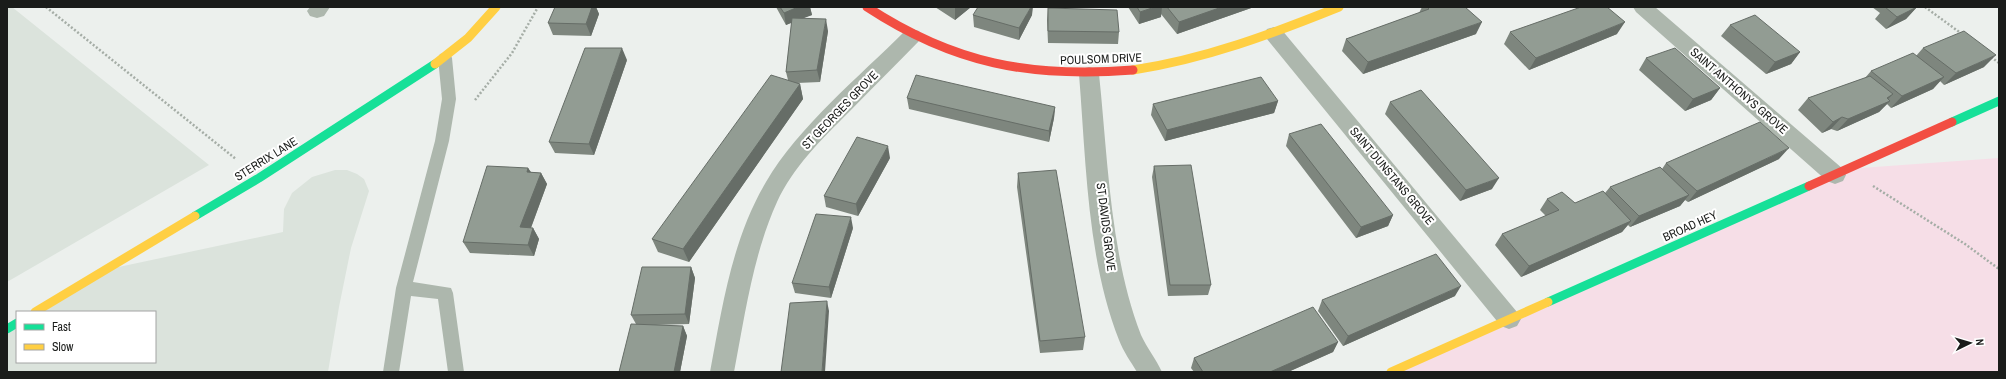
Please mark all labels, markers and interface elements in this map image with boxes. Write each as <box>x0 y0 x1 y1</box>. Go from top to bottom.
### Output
street label: SAINT ANTHONYS GROVE <box>1687 44 1791 138</box>
street label: POULSOM DRIVE <box>1060 50 1142 68</box>
street label: ST GEORGES GROVE <box>798 67 882 153</box>
street label: SAINT DUNSTANS GROVE <box>1346 124 1438 228</box>
street label: STERRIX LANE <box>232 133 300 185</box>
street label: ST DAVIDS GROVE <box>1093 182 1119 272</box>
street label: BROAD HEY <box>1660 207 1720 245</box>
legend <box>16 311 156 363</box>
text: Fast <box>52 319 71 335</box>
north arrow <box>1950 323 1990 363</box>
text: N <box>1973 338 1987 346</box>
text: Slow <box>52 339 74 355</box>

